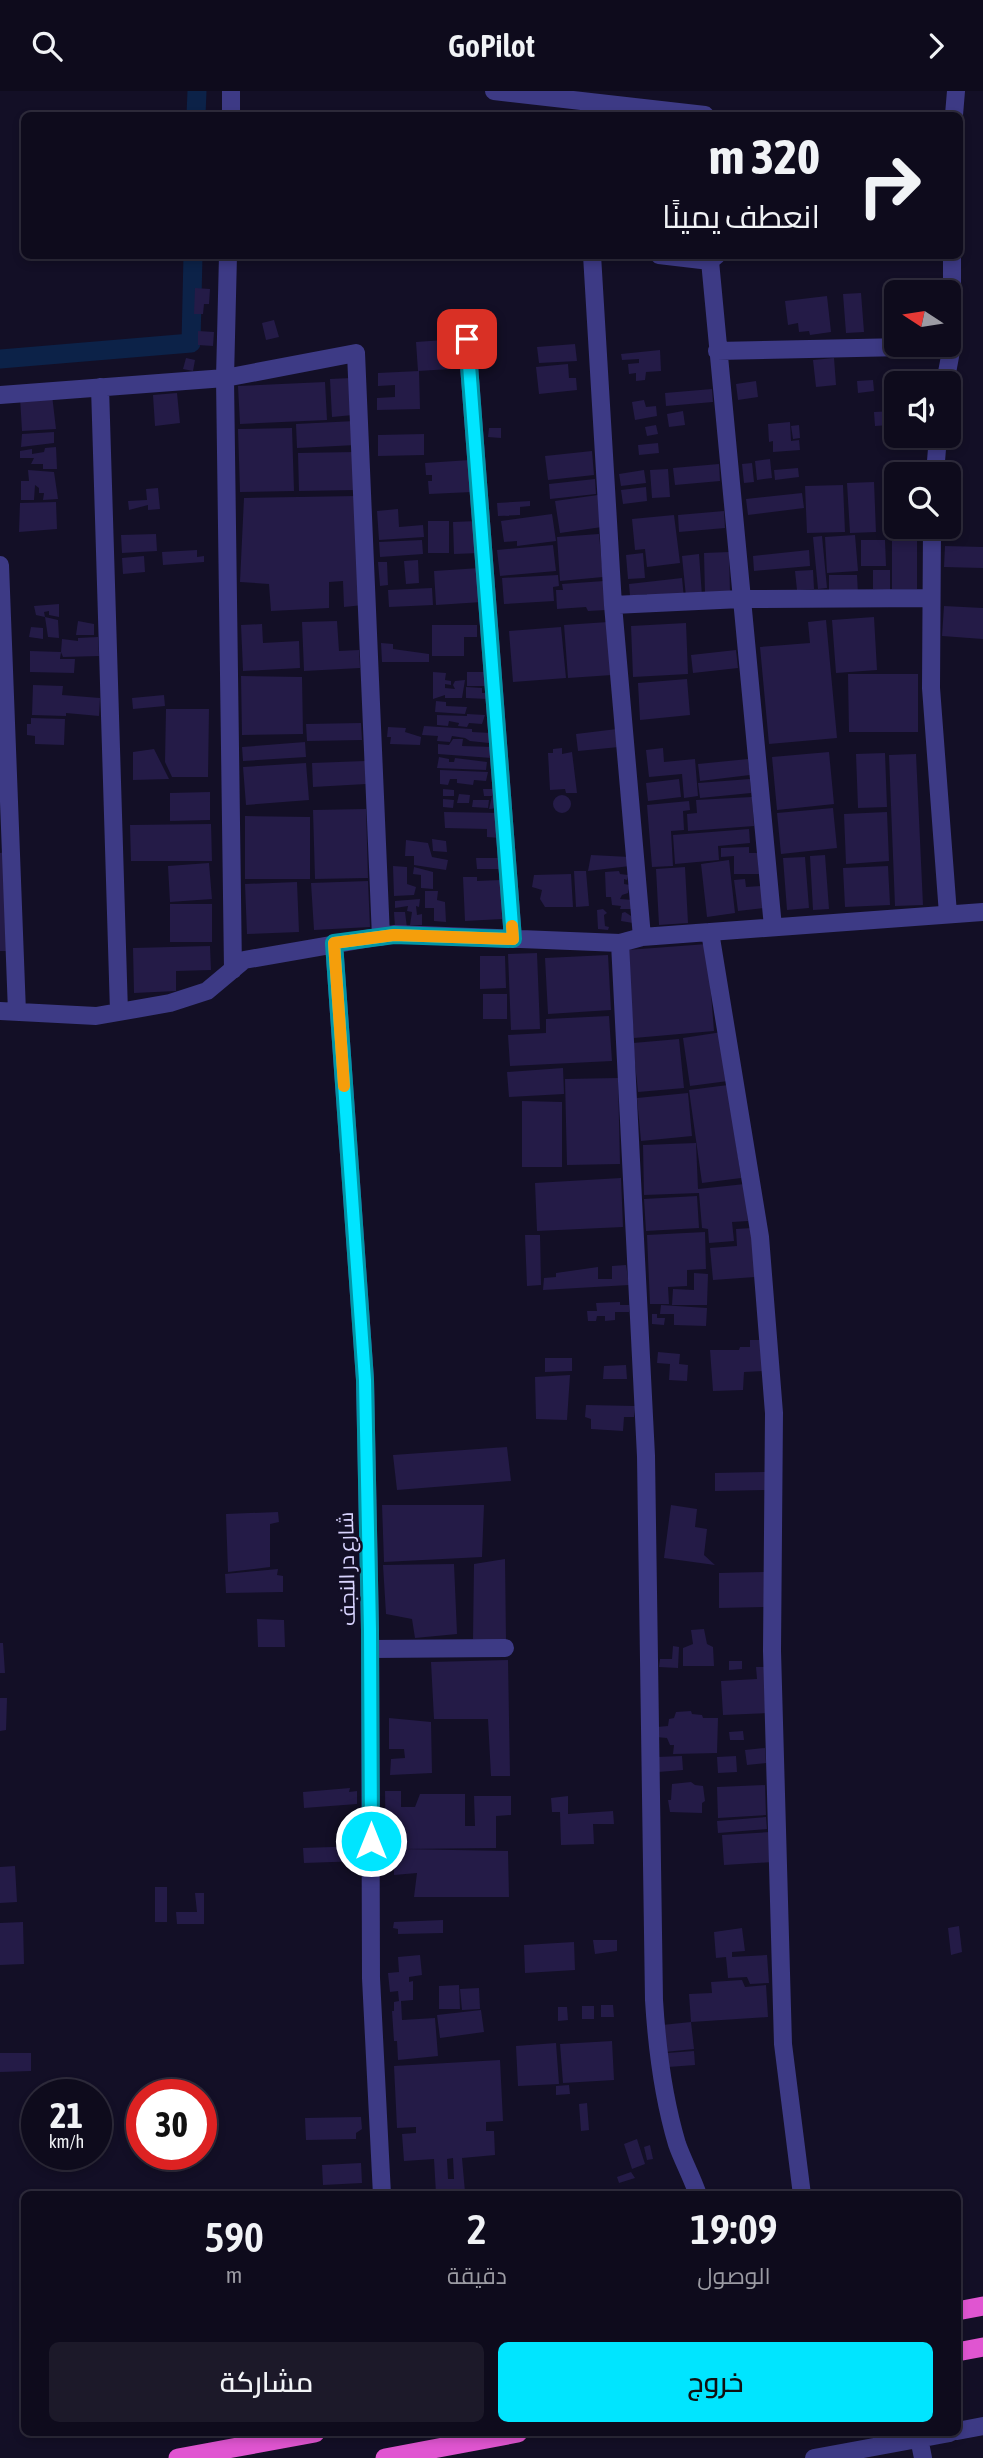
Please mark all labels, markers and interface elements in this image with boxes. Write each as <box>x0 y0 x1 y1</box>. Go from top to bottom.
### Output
icon: search <box>28 27 66 65</box>
text: GoPilot <box>448 27 535 64</box>
icon: forward <box>917 27 955 65</box>
text: 320 m <box>709 128 820 184</box>
icon: right <box>844 140 935 231</box>
text: انعطف يمينًا <box>662 198 820 235</box>
north arrow <box>884 280 961 357</box>
map controls <box>884 280 961 539</box>
pin <box>437 309 497 369</box>
icon: arrive <box>448 320 486 358</box>
button: sound <box>884 371 961 448</box>
button: search <box>884 462 961 539</box>
street label: شارع در النجف <box>333 1511 362 1626</box>
position arrow <box>334 1804 408 1878</box>
speed limit sign: 30 <box>126 2079 217 2170</box>
text: 21 <box>50 2095 83 2135</box>
text: km/h <box>49 2131 84 2152</box>
text: 2 <box>467 2205 487 2253</box>
text: 19:09 <box>690 2205 778 2253</box>
text: 590 <box>204 2213 264 2261</box>
text: m <box>226 2262 242 2288</box>
text: دقيقة <box>447 2263 507 2289</box>
text: الوصول <box>697 2263 771 2289</box>
button: مشاركة <box>49 2342 484 2422</box>
button: خروج <box>498 2342 933 2422</box>

